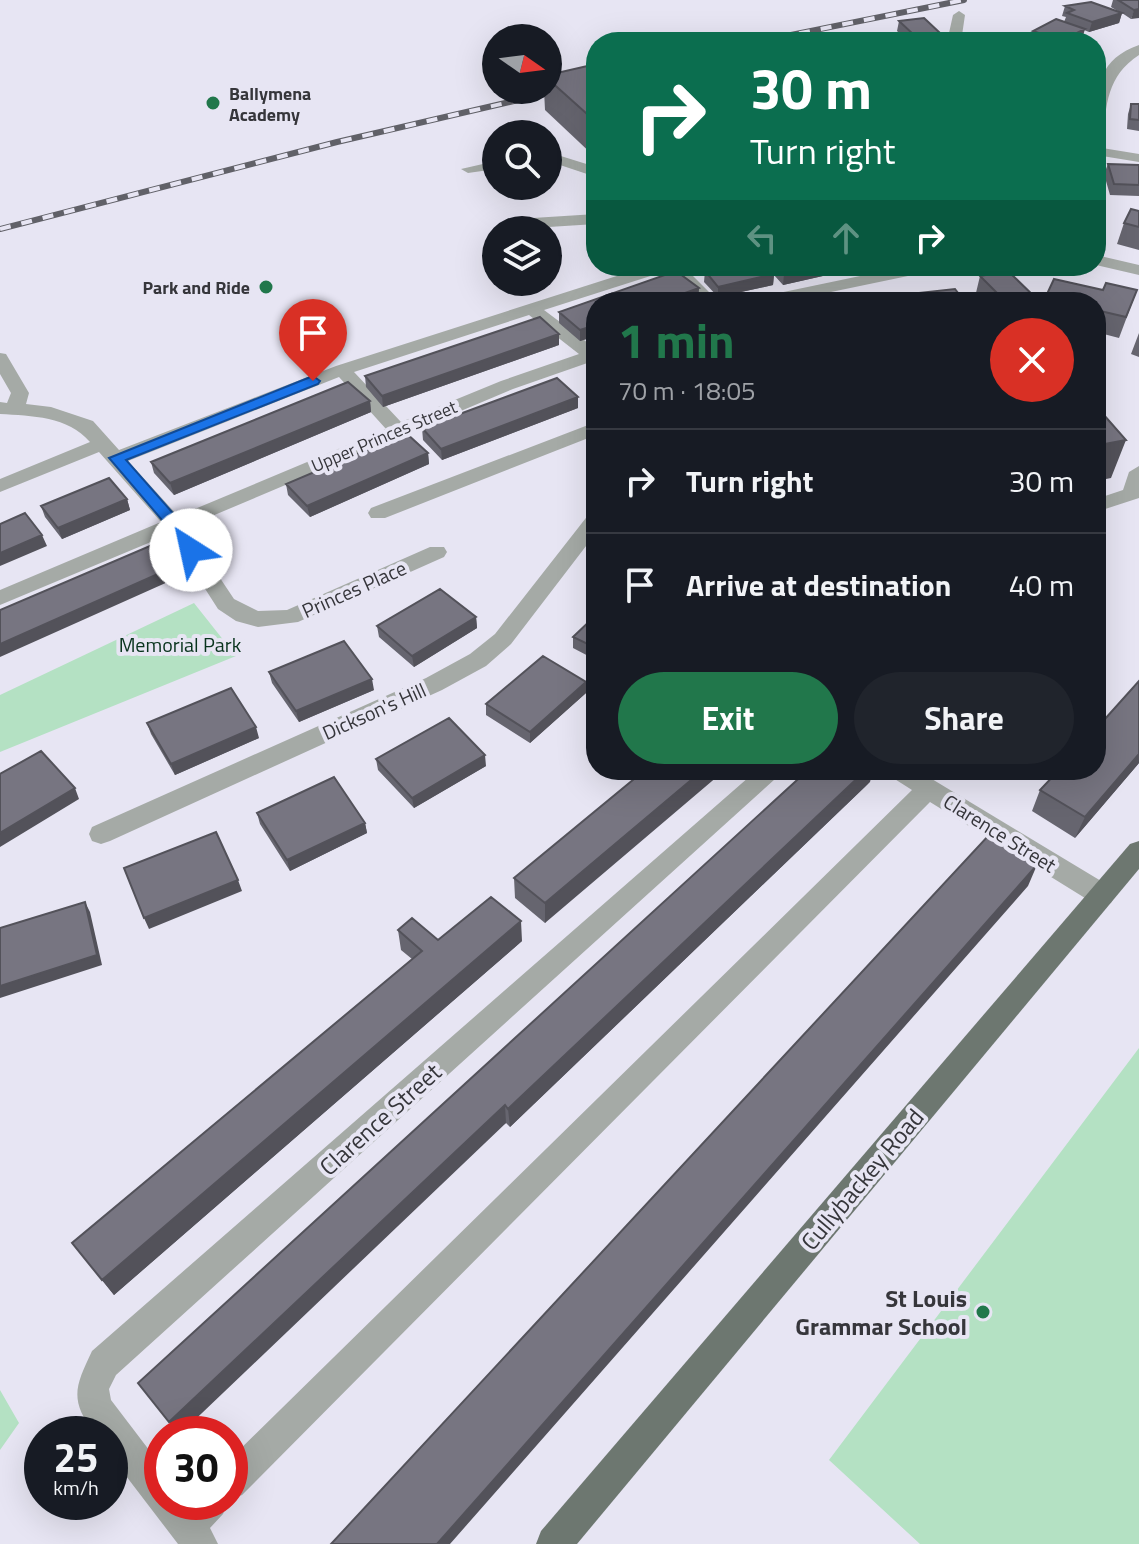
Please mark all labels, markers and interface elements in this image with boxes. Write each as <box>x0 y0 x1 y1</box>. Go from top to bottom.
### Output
north arrow <box>482 24 562 104</box>
map controls <box>482 24 562 296</box>
text: 30 m <box>750 46 872 131</box>
icon: right <box>618 64 722 168</box>
place label: Ballymena Academy <box>229 80 311 128</box>
marker: Ballymena Academy <box>204 94 222 112</box>
button: search <box>482 120 562 200</box>
text: Turn right <box>750 123 895 178</box>
button: layers <box>482 216 562 296</box>
icon: left <box>740 216 784 260</box>
icon: ahead <box>824 216 868 260</box>
icon: right <box>908 216 952 260</box>
place label: Park and Ride <box>143 274 250 301</box>
marker: Park and Ride <box>257 278 275 296</box>
pin <box>279 299 347 381</box>
text: 1 min <box>618 304 735 377</box>
icon: arrive <box>291 311 335 355</box>
button: close <box>990 318 1074 402</box>
text: 70 m · 18:05 <box>618 371 756 410</box>
street label: Upper Princes Street <box>307 393 462 479</box>
text: Turn right <box>686 458 814 504</box>
text: 30 m <box>1009 458 1074 504</box>
icon: right <box>618 459 662 503</box>
position arrow <box>149 508 233 592</box>
street label: Princes Place <box>297 552 411 626</box>
text: Arrive at destination <box>686 562 951 608</box>
text: 40 m <box>1009 562 1074 608</box>
icon: arrive <box>618 563 662 607</box>
park label: Memorial Park <box>119 629 242 660</box>
button: Exit <box>618 672 838 764</box>
button: Share <box>854 672 1074 764</box>
street label: Dickson's Hill <box>317 674 431 748</box>
street label: Clarence Street <box>938 786 1062 880</box>
street label: Clarence Street <box>311 1054 449 1184</box>
street label: Cullybackey Road <box>792 1100 932 1258</box>
place label: St Louis Grammar School <box>795 1280 967 1344</box>
marker: St Louis Grammar School <box>974 1303 992 1321</box>
speed limit sign: 30 <box>144 1416 248 1520</box>
text: 25 <box>54 1427 98 1488</box>
text: km/h <box>53 1472 99 1503</box>

